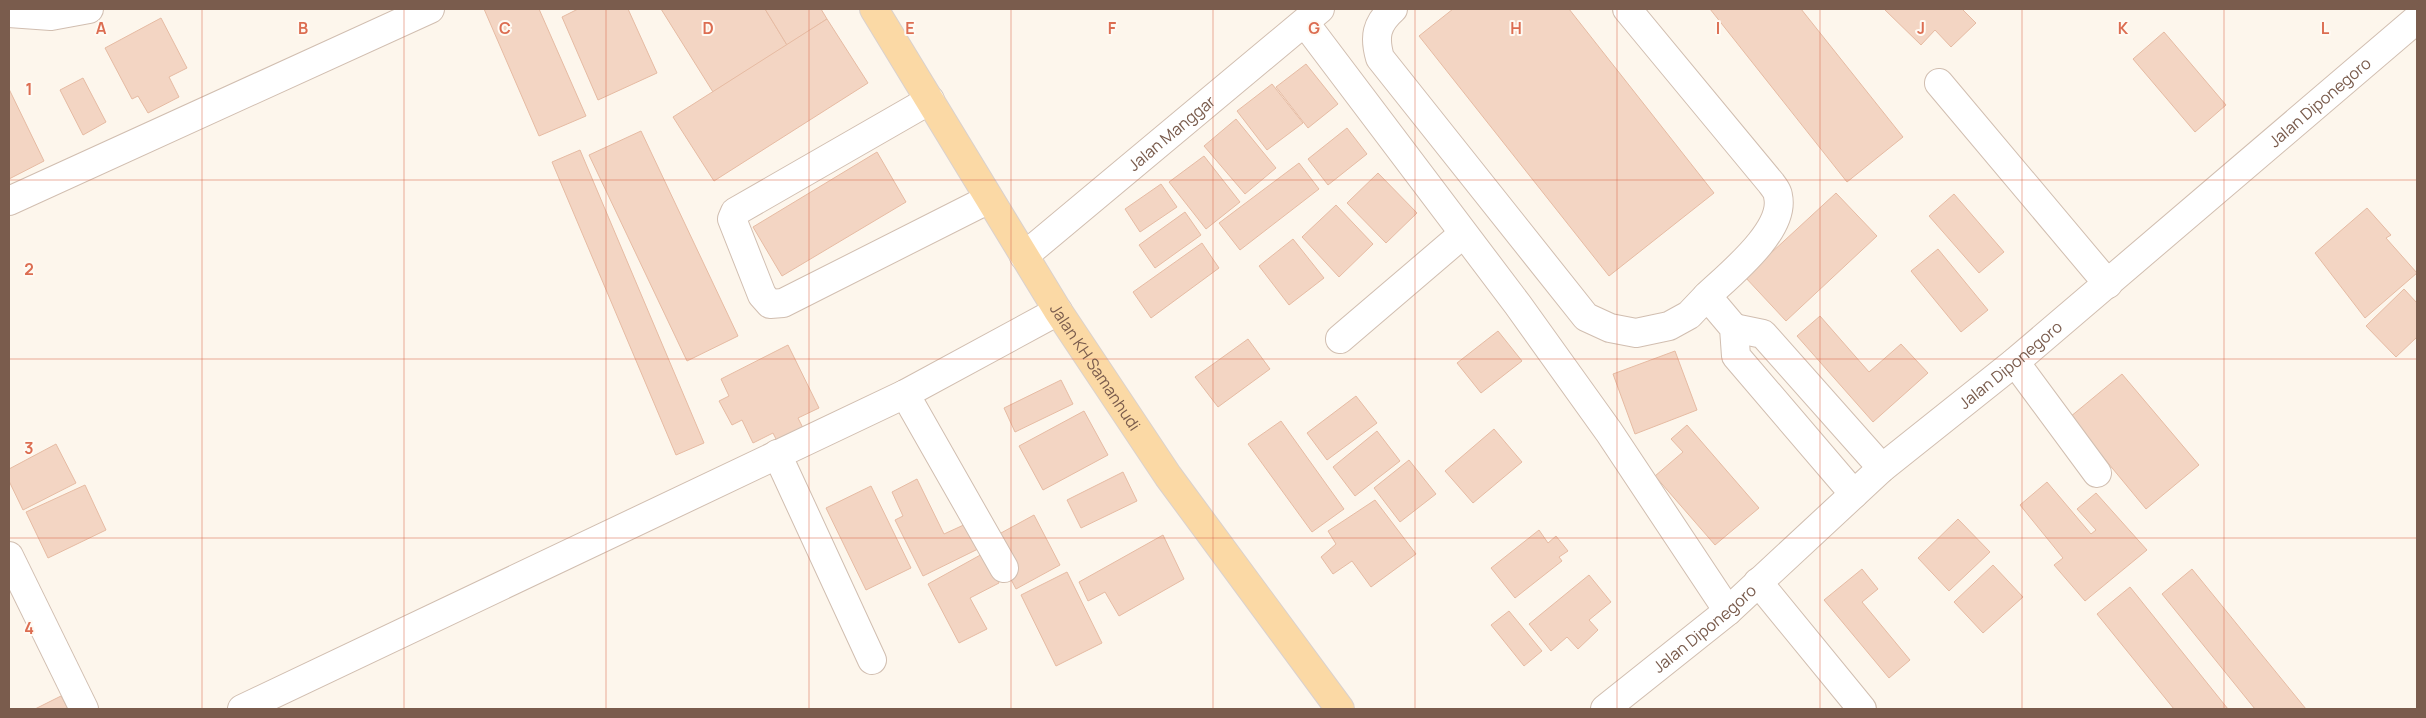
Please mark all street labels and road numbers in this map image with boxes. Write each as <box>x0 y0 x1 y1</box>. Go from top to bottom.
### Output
street label: Jalan Diponegoro <box>2264 52 2375 152</box>
street label: Jalan Manggar <box>1123 90 1220 176</box>
street label: Jalan KH Samanhudi <box>1045 299 1146 435</box>
street label: Jalan Diponegoro <box>1954 316 2067 414</box>
street label: Jalan Diponegoro <box>1648 579 1761 678</box>

